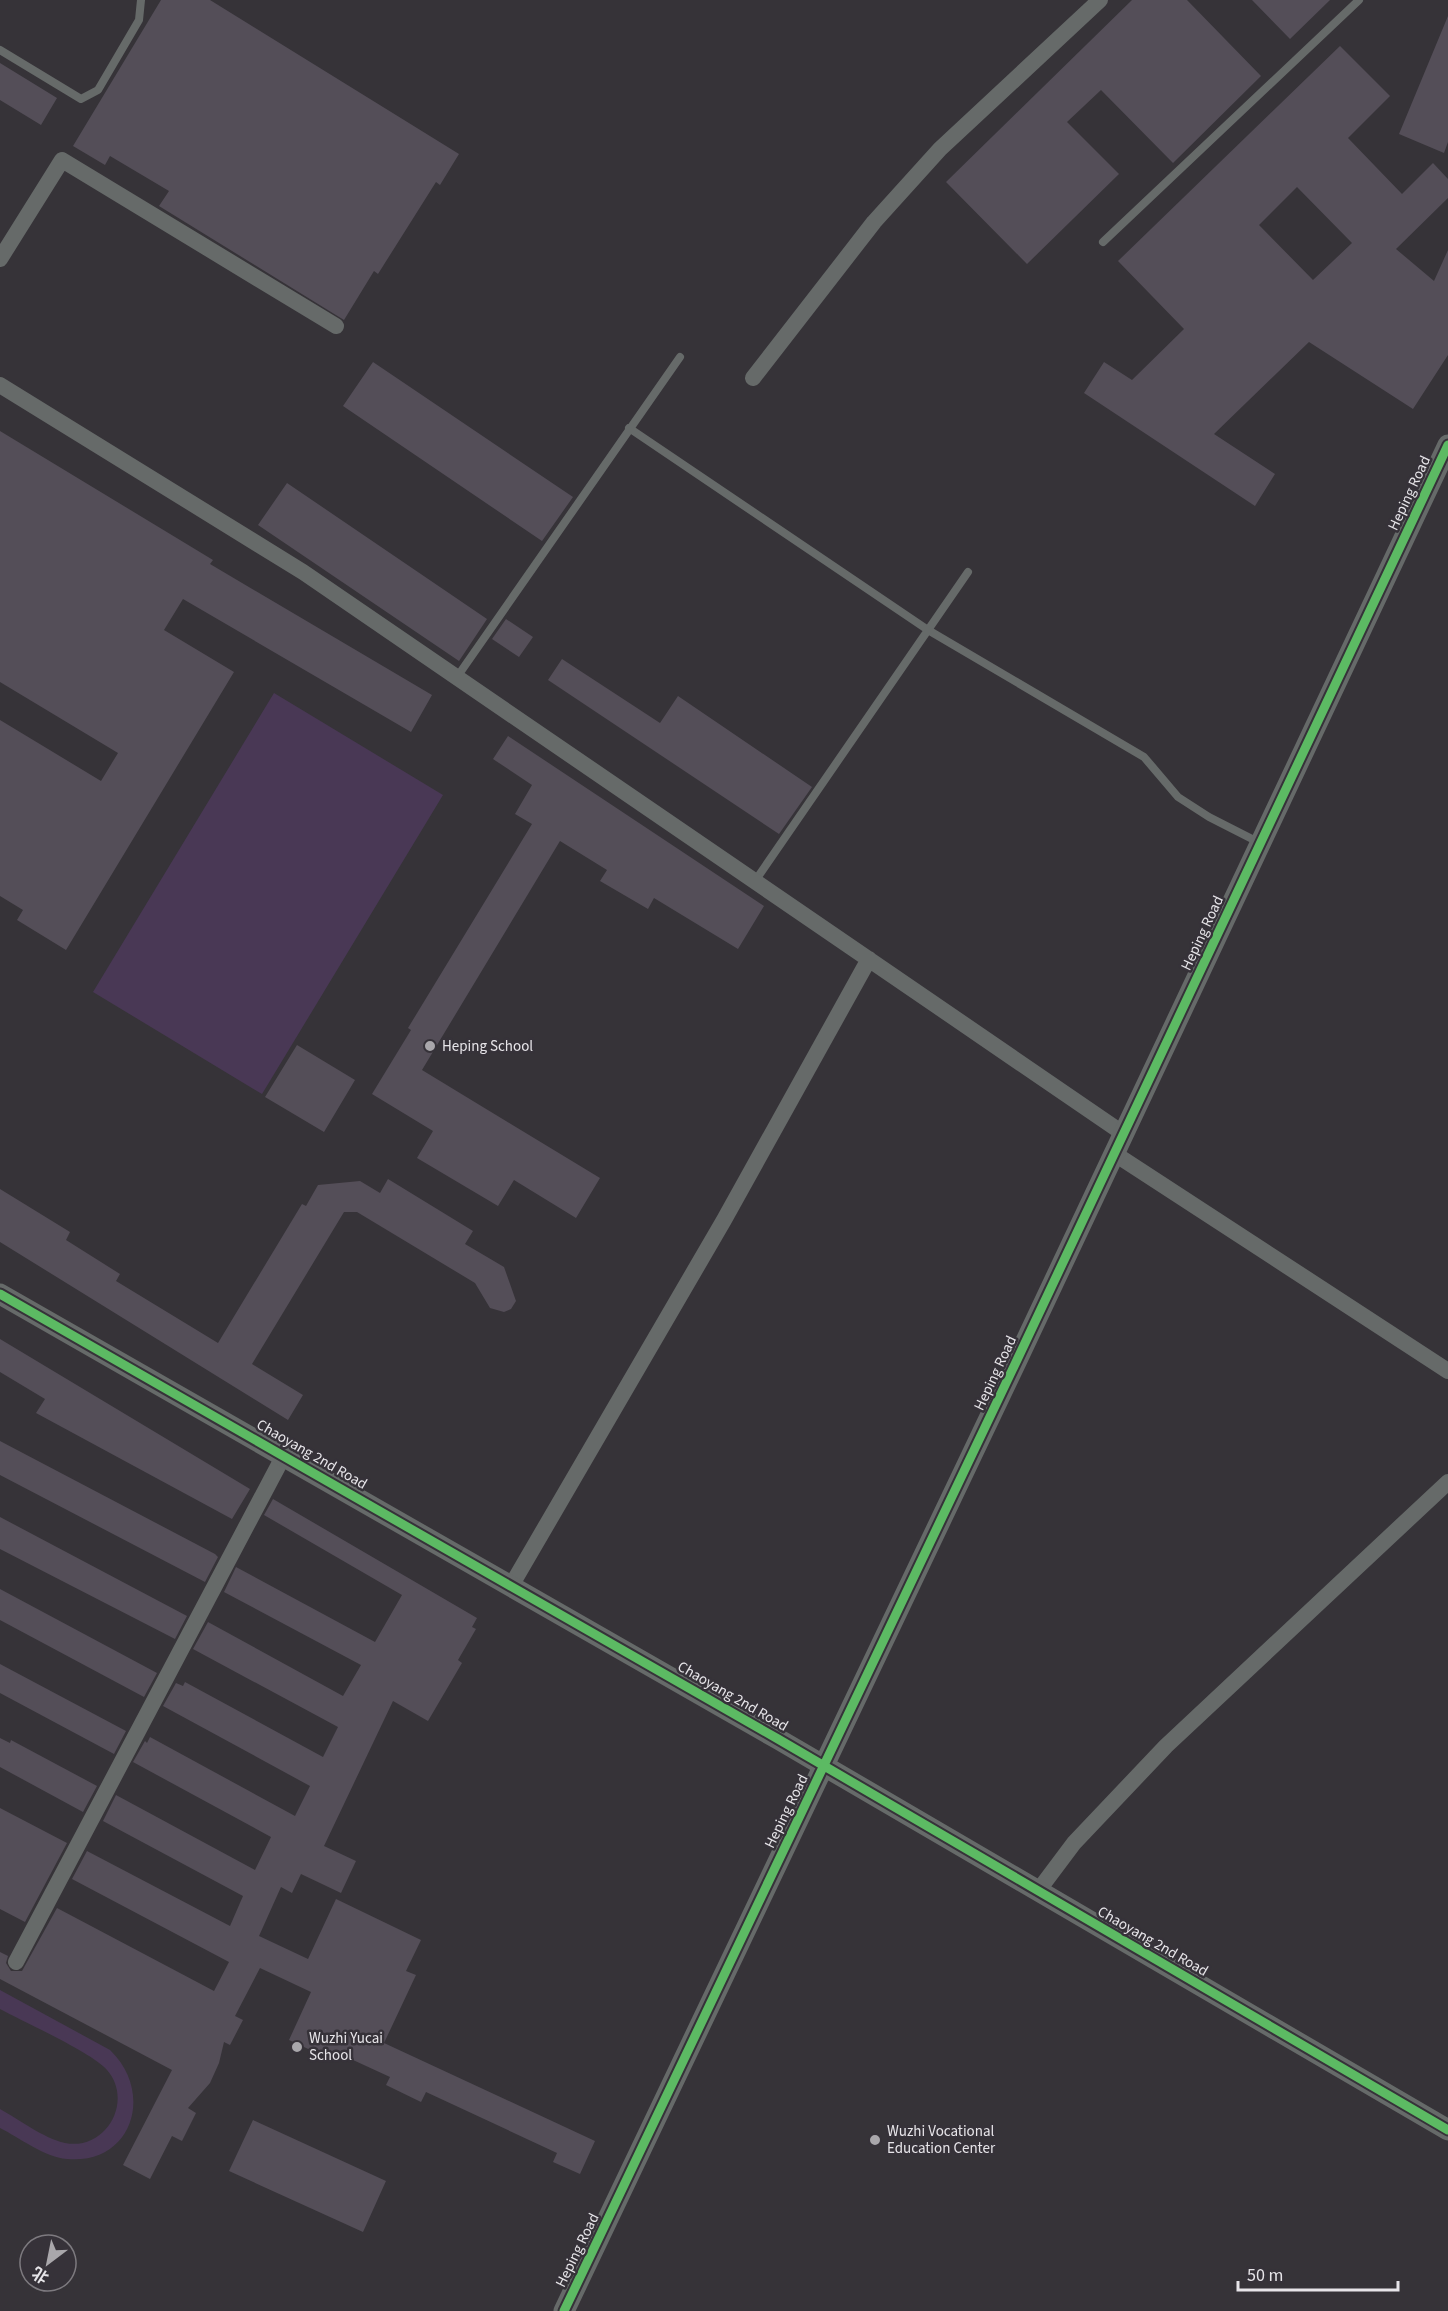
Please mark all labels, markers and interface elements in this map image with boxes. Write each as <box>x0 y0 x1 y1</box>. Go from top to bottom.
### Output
street label: Heping Road <box>1383 452 1436 534</box>
street label: Heping Road <box>1176 892 1229 974</box>
place label: Heping School <box>442 1036 533 1057</box>
marker: Heping School <box>423 1039 437 1053</box>
street label: Heping Road <box>969 1332 1022 1414</box>
street label: Chaoyang 2nd Road <box>253 1414 371 1495</box>
street label: Chaoyang 2nd Road <box>674 1656 792 1737</box>
street label: Heping Road <box>759 1771 813 1852</box>
street label: Chaoyang 2nd Road <box>1094 1901 1212 1982</box>
place label: Wuzhi Yucai School <box>309 2028 383 2066</box>
marker: Wuzhi Yucai School <box>290 2040 304 2054</box>
place label: Wuzhi Vocational Education Center <box>887 2121 996 2159</box>
marker: Wuzhi Vocational Education Center <box>868 2133 882 2147</box>
street label: Heping Road <box>550 2210 604 2291</box>
north arrow <box>18 2233 78 2293</box>
scale bar <box>1238 2254 1398 2292</box>
text: 北 <box>28 2261 53 2288</box>
text: 50 m <box>1247 2263 1283 2288</box>

